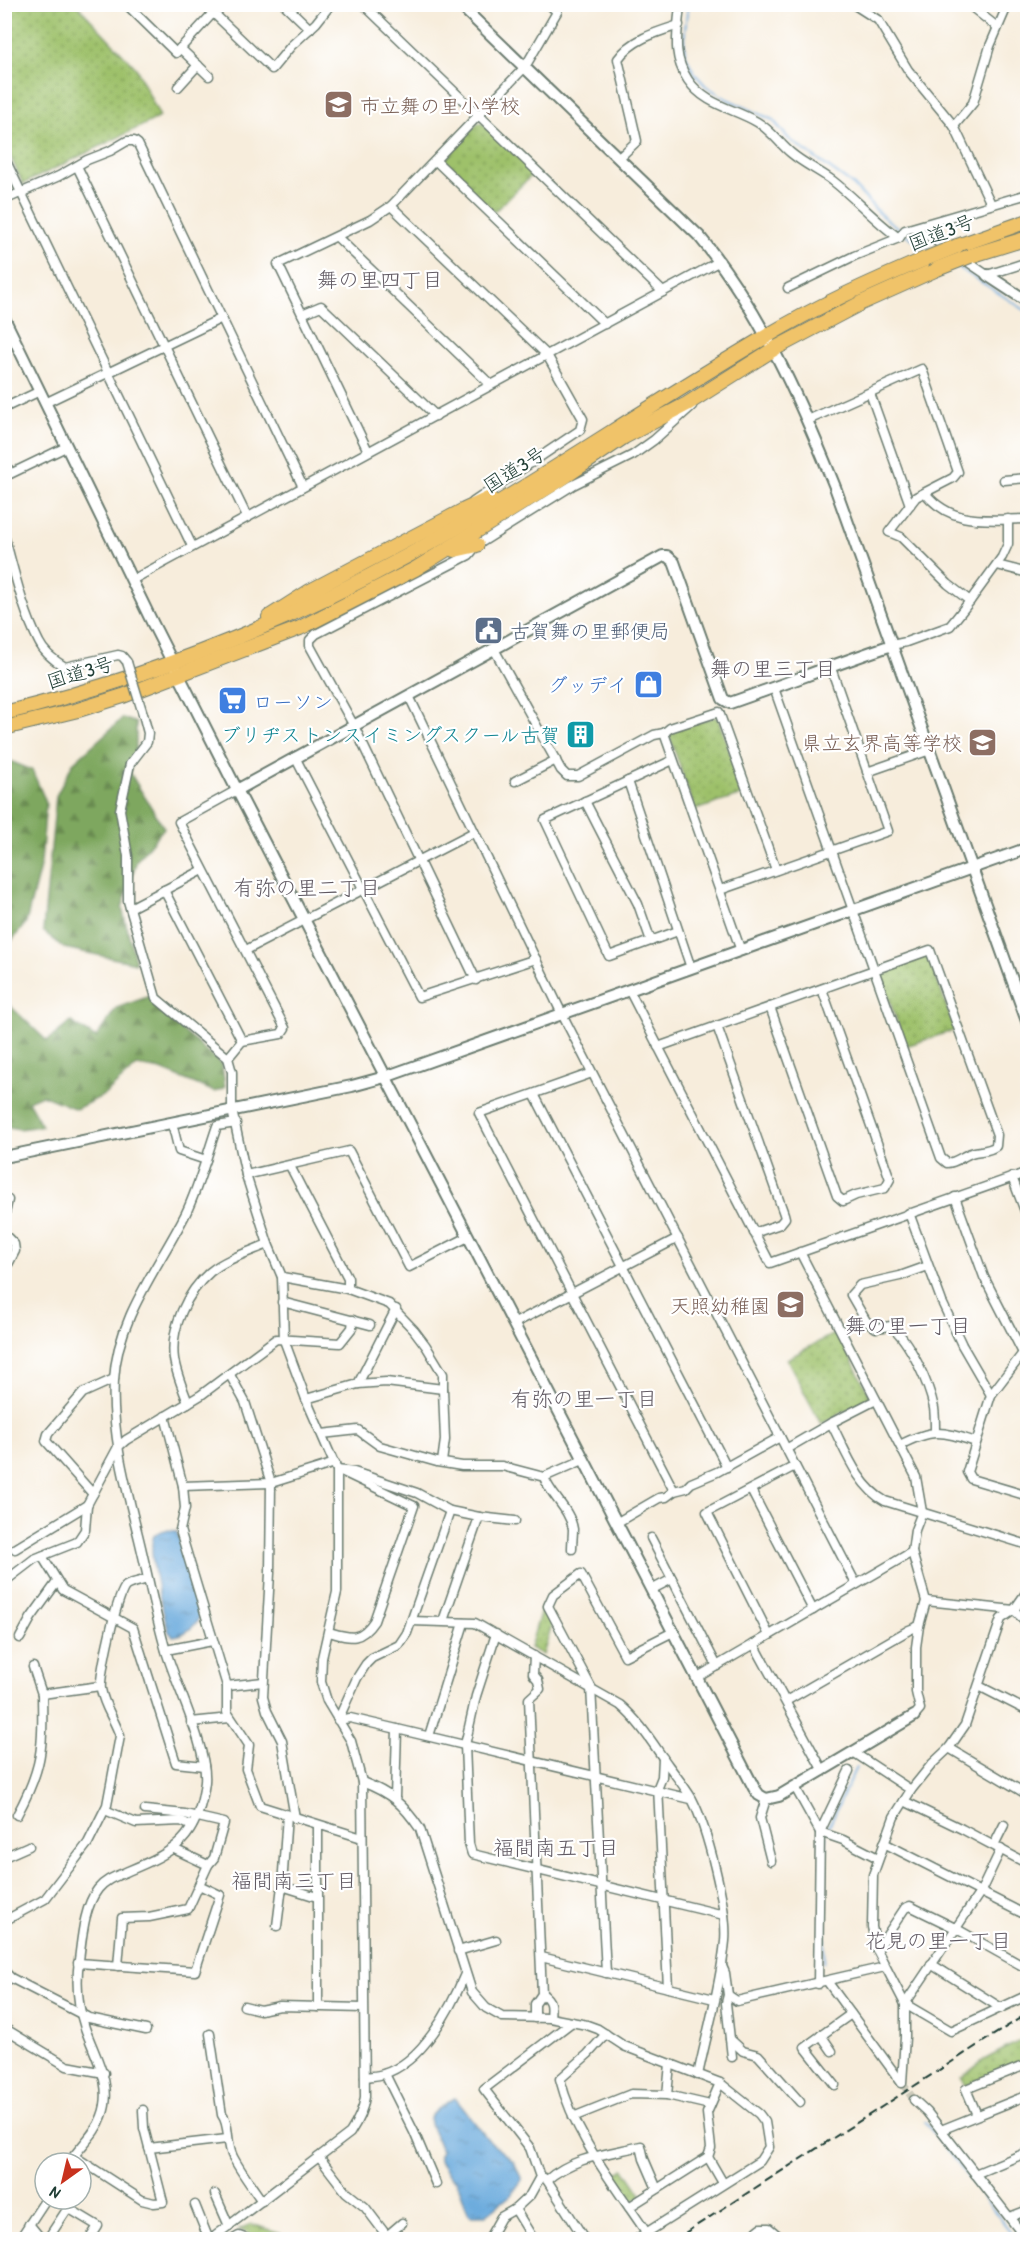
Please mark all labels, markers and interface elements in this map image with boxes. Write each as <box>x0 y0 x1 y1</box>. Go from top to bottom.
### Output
school or university icon: 市立舞の里小学校 <box>323 89 355 121</box>
place label: 市立舞の里小学校 <box>360 92 520 119</box>
street label: 国道3号 <box>904 207 978 257</box>
district label: 舞の里四丁目 <box>317 265 443 294</box>
street label: 国道3号 <box>478 439 550 499</box>
public building icon: 古賀舞の里郵便局 <box>473 614 505 646</box>
place label: 古賀舞の里郵便局 <box>510 617 670 644</box>
street label: 国道3号 <box>43 649 117 695</box>
district label: 舞の里三丁目 <box>710 654 836 683</box>
shop icon: グッデイ <box>632 668 664 700</box>
place label: グッデイ <box>548 671 627 698</box>
supermarket icon: ローソン <box>216 685 248 717</box>
place label: ローソン <box>253 688 333 715</box>
building icon: ブリヂストンスイミングスクール古賀 <box>565 718 597 750</box>
place label: ブリヂストンスイミングスクール古賀 <box>221 721 560 748</box>
school or university icon: 県立玄界高等学校 <box>967 726 999 758</box>
place label: 県立玄界高等学校 <box>802 729 962 756</box>
district label: 有弥の里二丁目 <box>234 873 381 902</box>
school or university icon: 天照幼稚園 <box>775 1289 807 1321</box>
place label: 天照幼稚園 <box>670 1292 770 1319</box>
district label: 舞の里一丁目 <box>845 1311 971 1340</box>
district label: 有弥の里一丁目 <box>511 1384 658 1413</box>
district label: 福間南五丁目 <box>493 1833 619 1862</box>
district label: 福間南三丁目 <box>231 1866 357 1895</box>
district label: 花見の里一丁目 <box>865 1926 1012 1955</box>
north arrow <box>33 2151 93 2211</box>
text: N <box>45 2182 64 2205</box>

